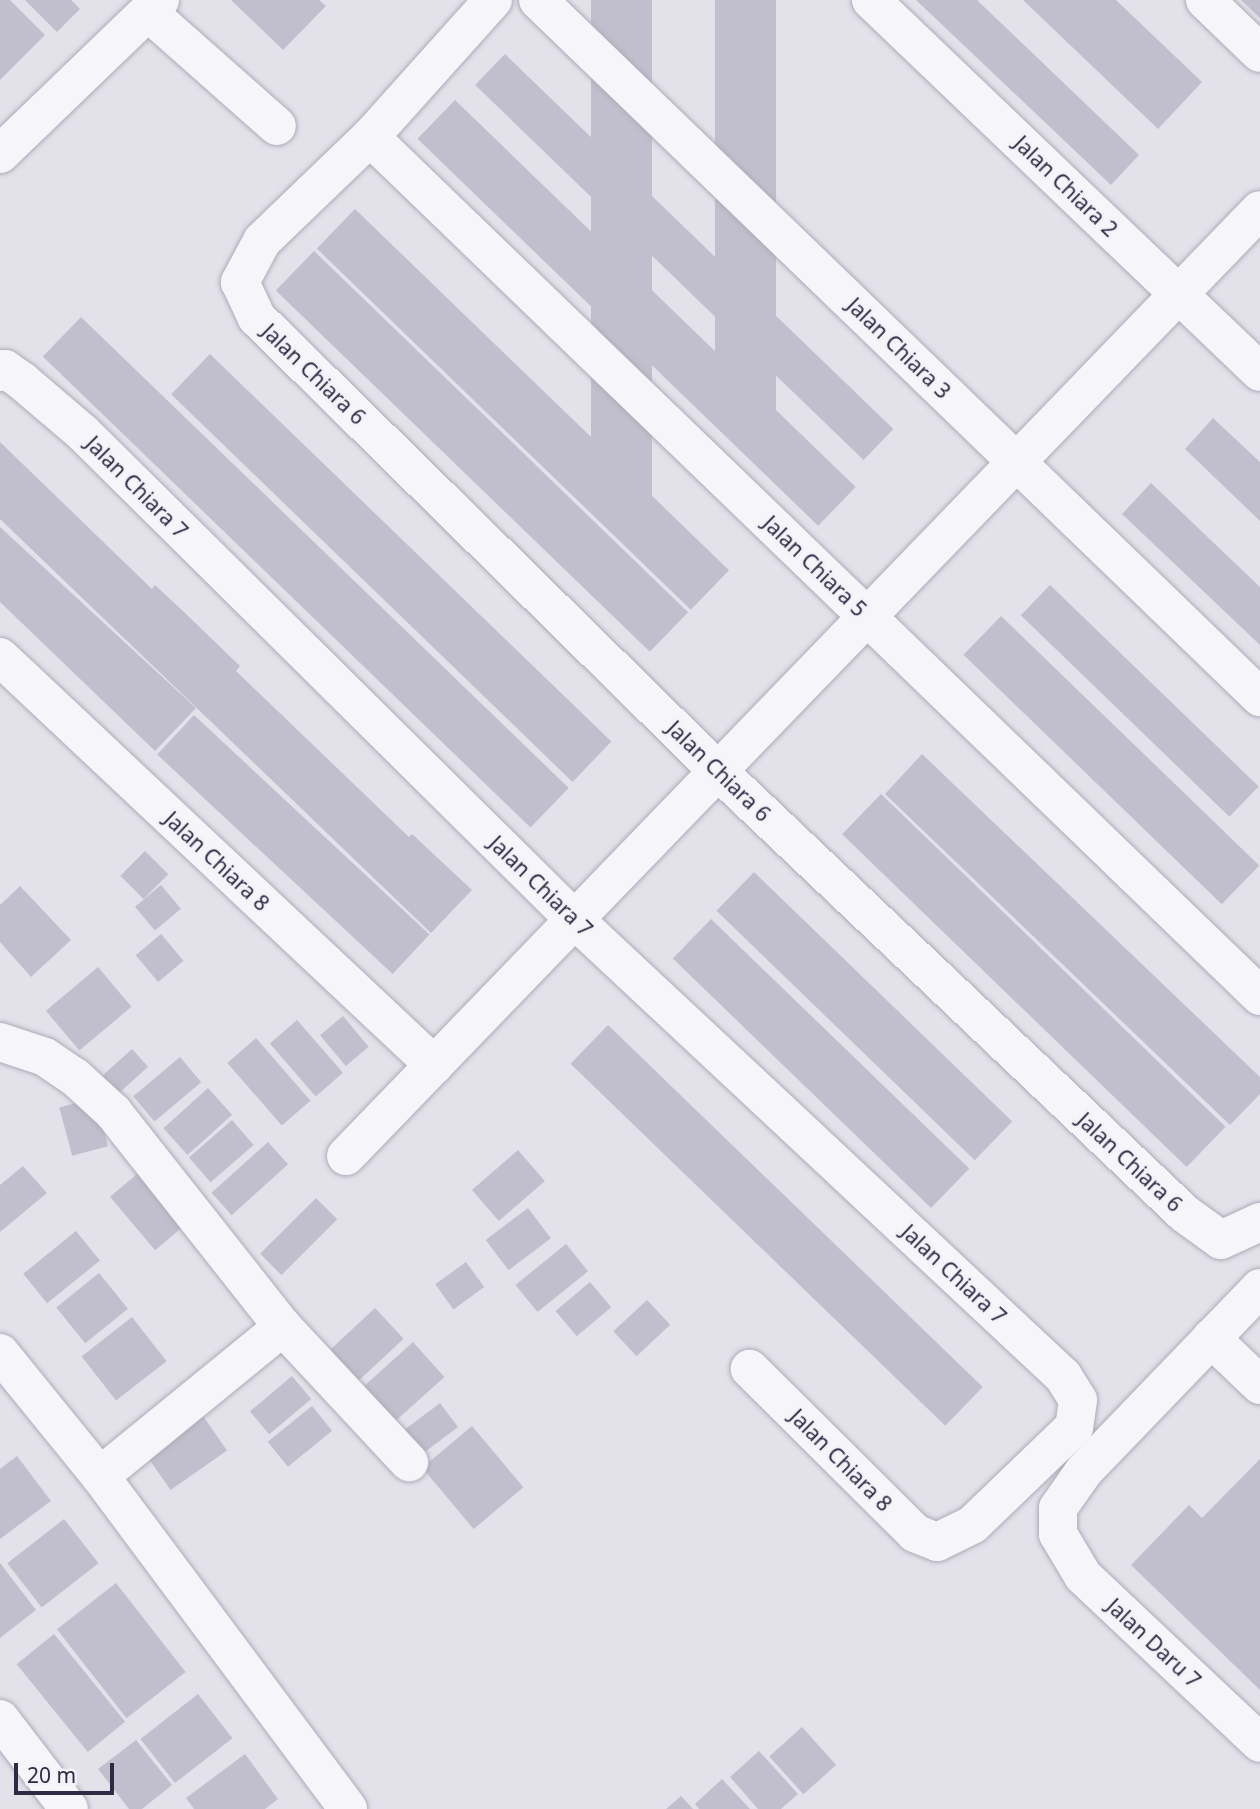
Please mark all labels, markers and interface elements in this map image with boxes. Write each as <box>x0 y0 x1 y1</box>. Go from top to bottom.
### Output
street label: Jalan Chiara 2 <box>1009 130 1123 242</box>
street label: Jalan Chiara 3 <box>842 292 956 404</box>
street label: Jalan Chiara 6 <box>257 318 371 430</box>
street label: Jalan Chiara 7 <box>81 431 193 543</box>
street label: Jalan Chiara 5 <box>758 510 872 622</box>
street label: Jalan Chiara 6 <box>662 715 776 827</box>
street label: Jalan Chiara 8 <box>159 806 275 916</box>
street label: Jalan Chiara 7 <box>484 830 598 942</box>
street label: Jalan Chiara 6 <box>1072 1107 1188 1217</box>
street label: Jalan Chiara 7 <box>896 1219 1012 1329</box>
street label: Jalan Chiara 8 <box>785 1404 897 1516</box>
street label: Jalan Daru 7 <box>1102 1593 1206 1693</box>
scale bar <box>18 1750 117 1794</box>
text: 20 m <box>27 1761 76 1789</box>

